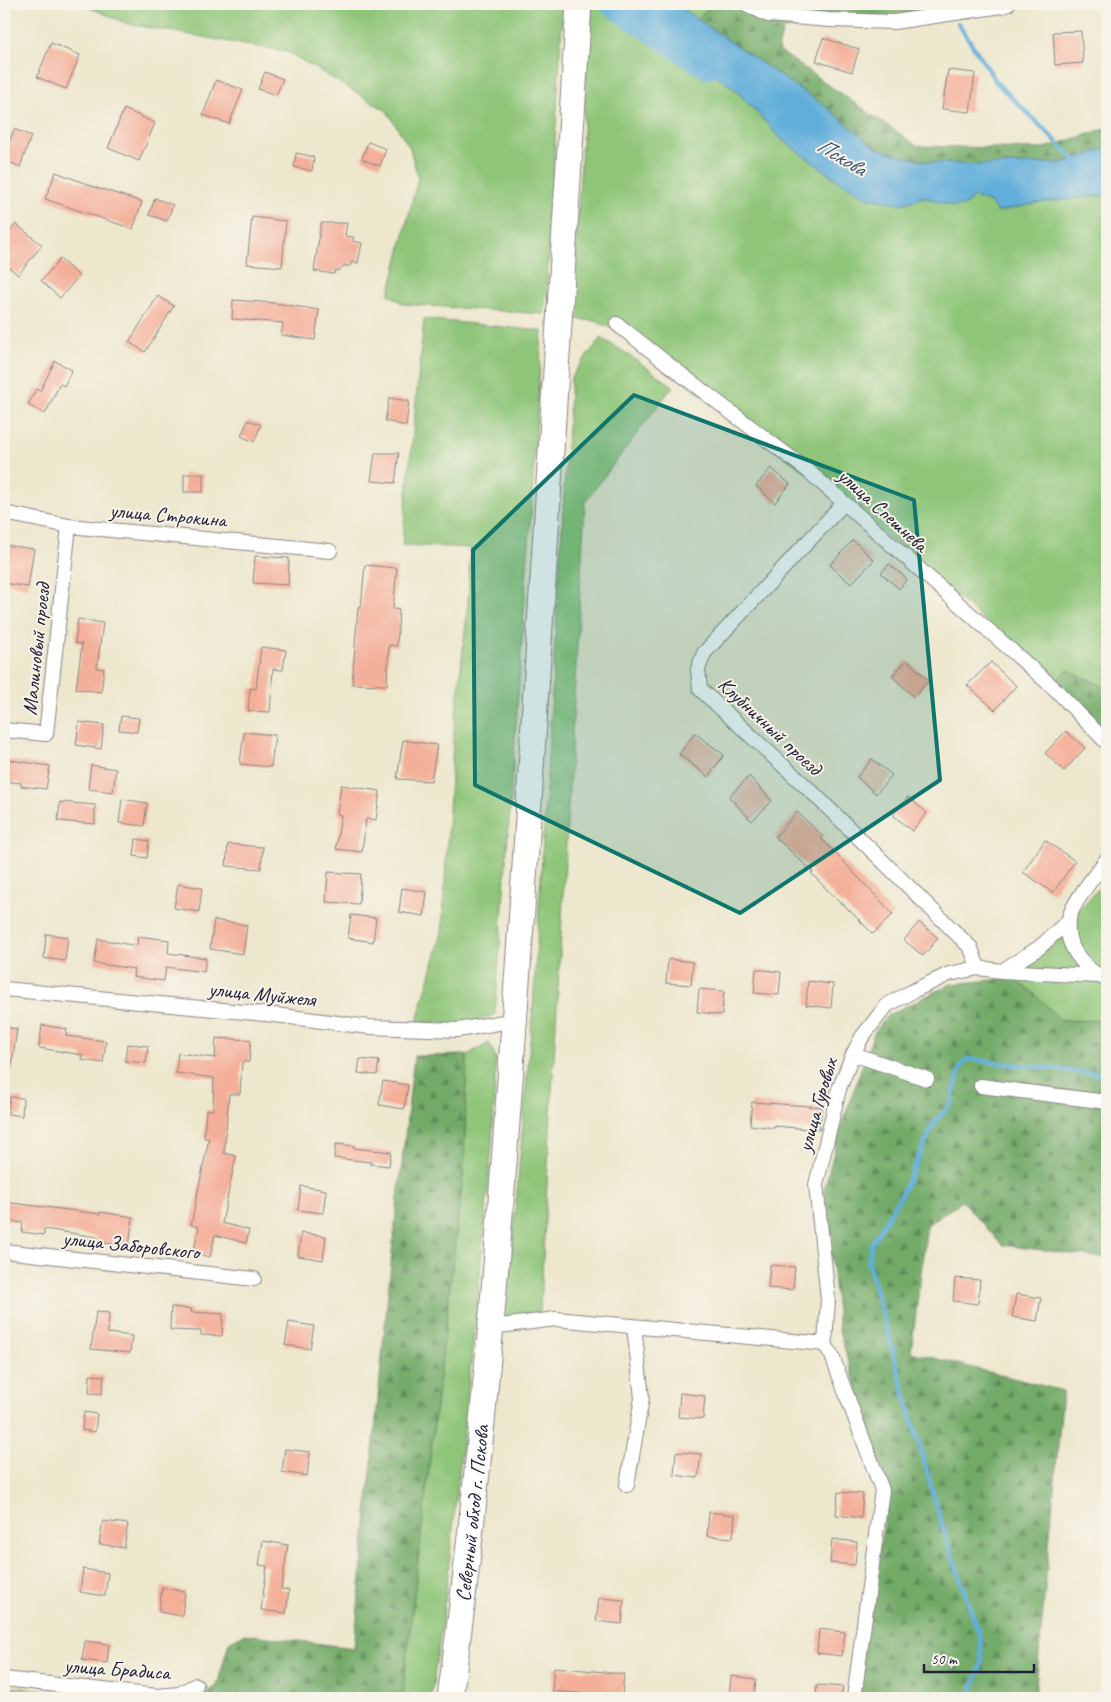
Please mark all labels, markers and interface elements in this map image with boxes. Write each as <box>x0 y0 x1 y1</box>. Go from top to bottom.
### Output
water label: Пскова <box>812 131 873 183</box>
street label: улица Спешнева <box>831 461 935 559</box>
street label: улица Строкина <box>107 497 230 533</box>
street label: Малиновый проезд <box>16 579 56 716</box>
street label: Клубничный проезд <box>713 671 829 783</box>
street label: улица Муйжеля <box>205 975 318 1013</box>
street label: улица Гуровых <box>791 1054 843 1157</box>
street label: улица Заборовского <box>59 1225 203 1265</box>
street label: Северный обход г. Пскова <box>450 1422 495 1603</box>
scale bar <box>924 1642 1034 1674</box>
text: 50 m <box>931 1650 958 1669</box>
street label: улица Брадиса <box>61 1652 173 1686</box>

